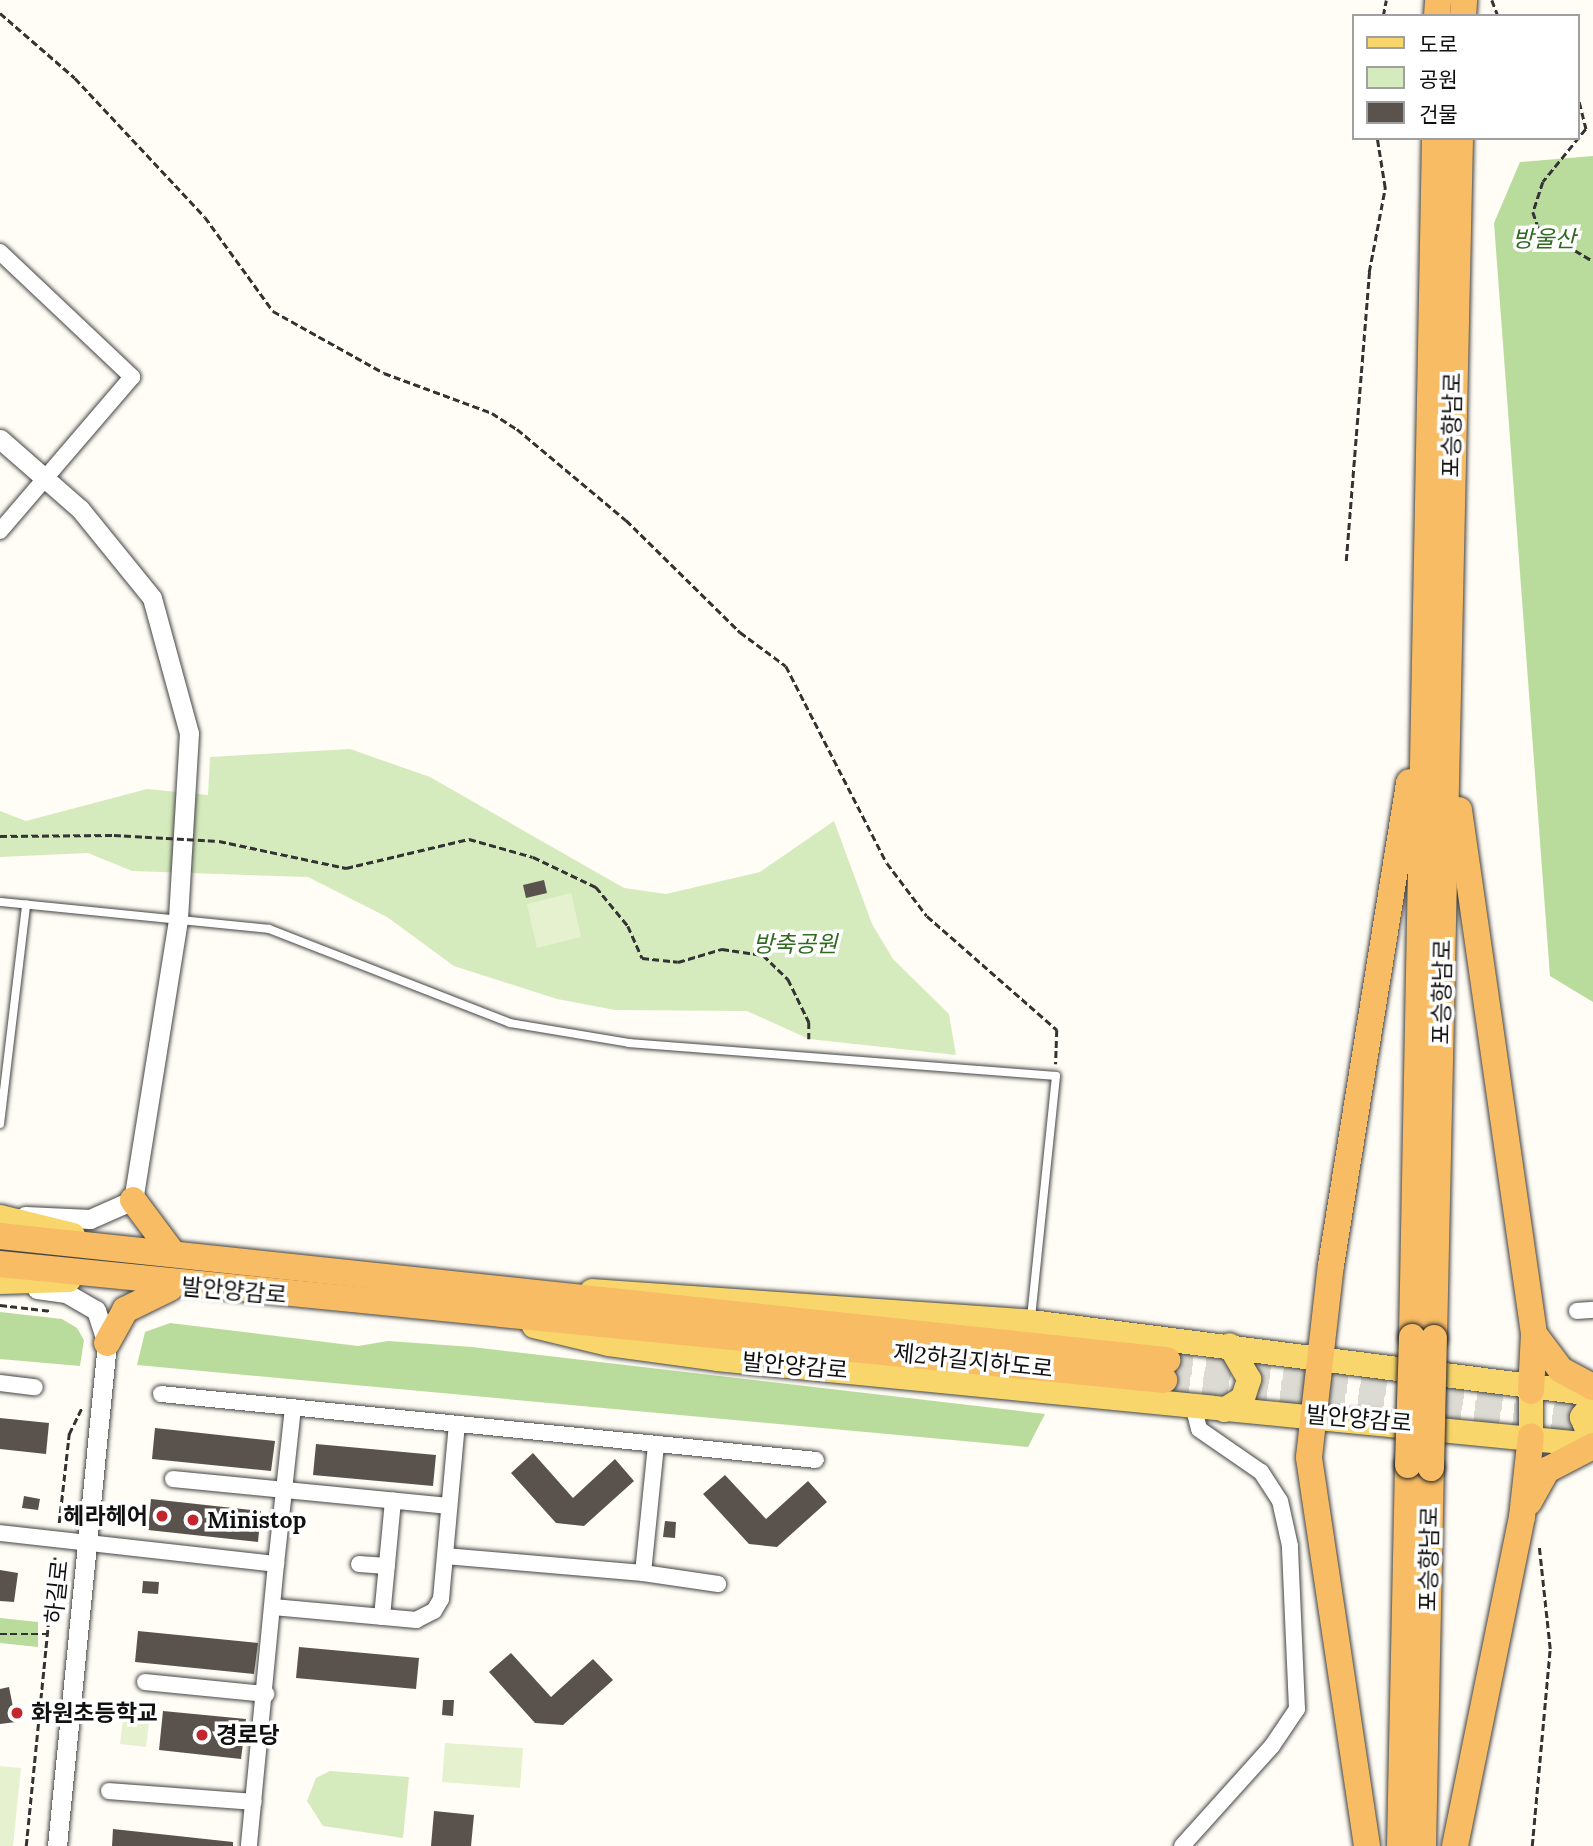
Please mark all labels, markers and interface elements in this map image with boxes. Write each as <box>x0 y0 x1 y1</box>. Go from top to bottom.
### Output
legend <box>1352 14 1579 140</box>
text: 도로 <box>1419 31 1458 58</box>
text: 공원 <box>1419 66 1458 93</box>
text: 건물 <box>1419 101 1458 128</box>
park label: 방울산 <box>1512 225 1576 253</box>
street label: 포승향남로 <box>1437 372 1467 478</box>
park label: 방축공원 <box>753 930 837 958</box>
street label: 포승향남로 <box>1427 939 1457 1045</box>
street label: 발안양감로 <box>180 1273 288 1309</box>
street label: 제2하길지하도로 <box>892 1339 1054 1383</box>
street label: 발안양감로 <box>741 1348 849 1384</box>
street label: 발안양감로 <box>1305 1401 1413 1437</box>
place label: 헤라헤어 <box>63 1502 148 1530</box>
place label: Ministop <box>207 1506 306 1534</box>
street label: 포승향남로 <box>1414 1506 1444 1612</box>
marker: 헤라헤어 <box>154 1508 170 1524</box>
marker: Ministop <box>185 1512 201 1528</box>
street label: 하길로 <box>40 1559 74 1625</box>
place label: 화원초등학교 <box>31 1699 158 1727</box>
marker: 화원초등학교 <box>9 1705 25 1721</box>
place label: 경로당 <box>216 1721 279 1749</box>
marker: 경로당 <box>194 1727 210 1743</box>

